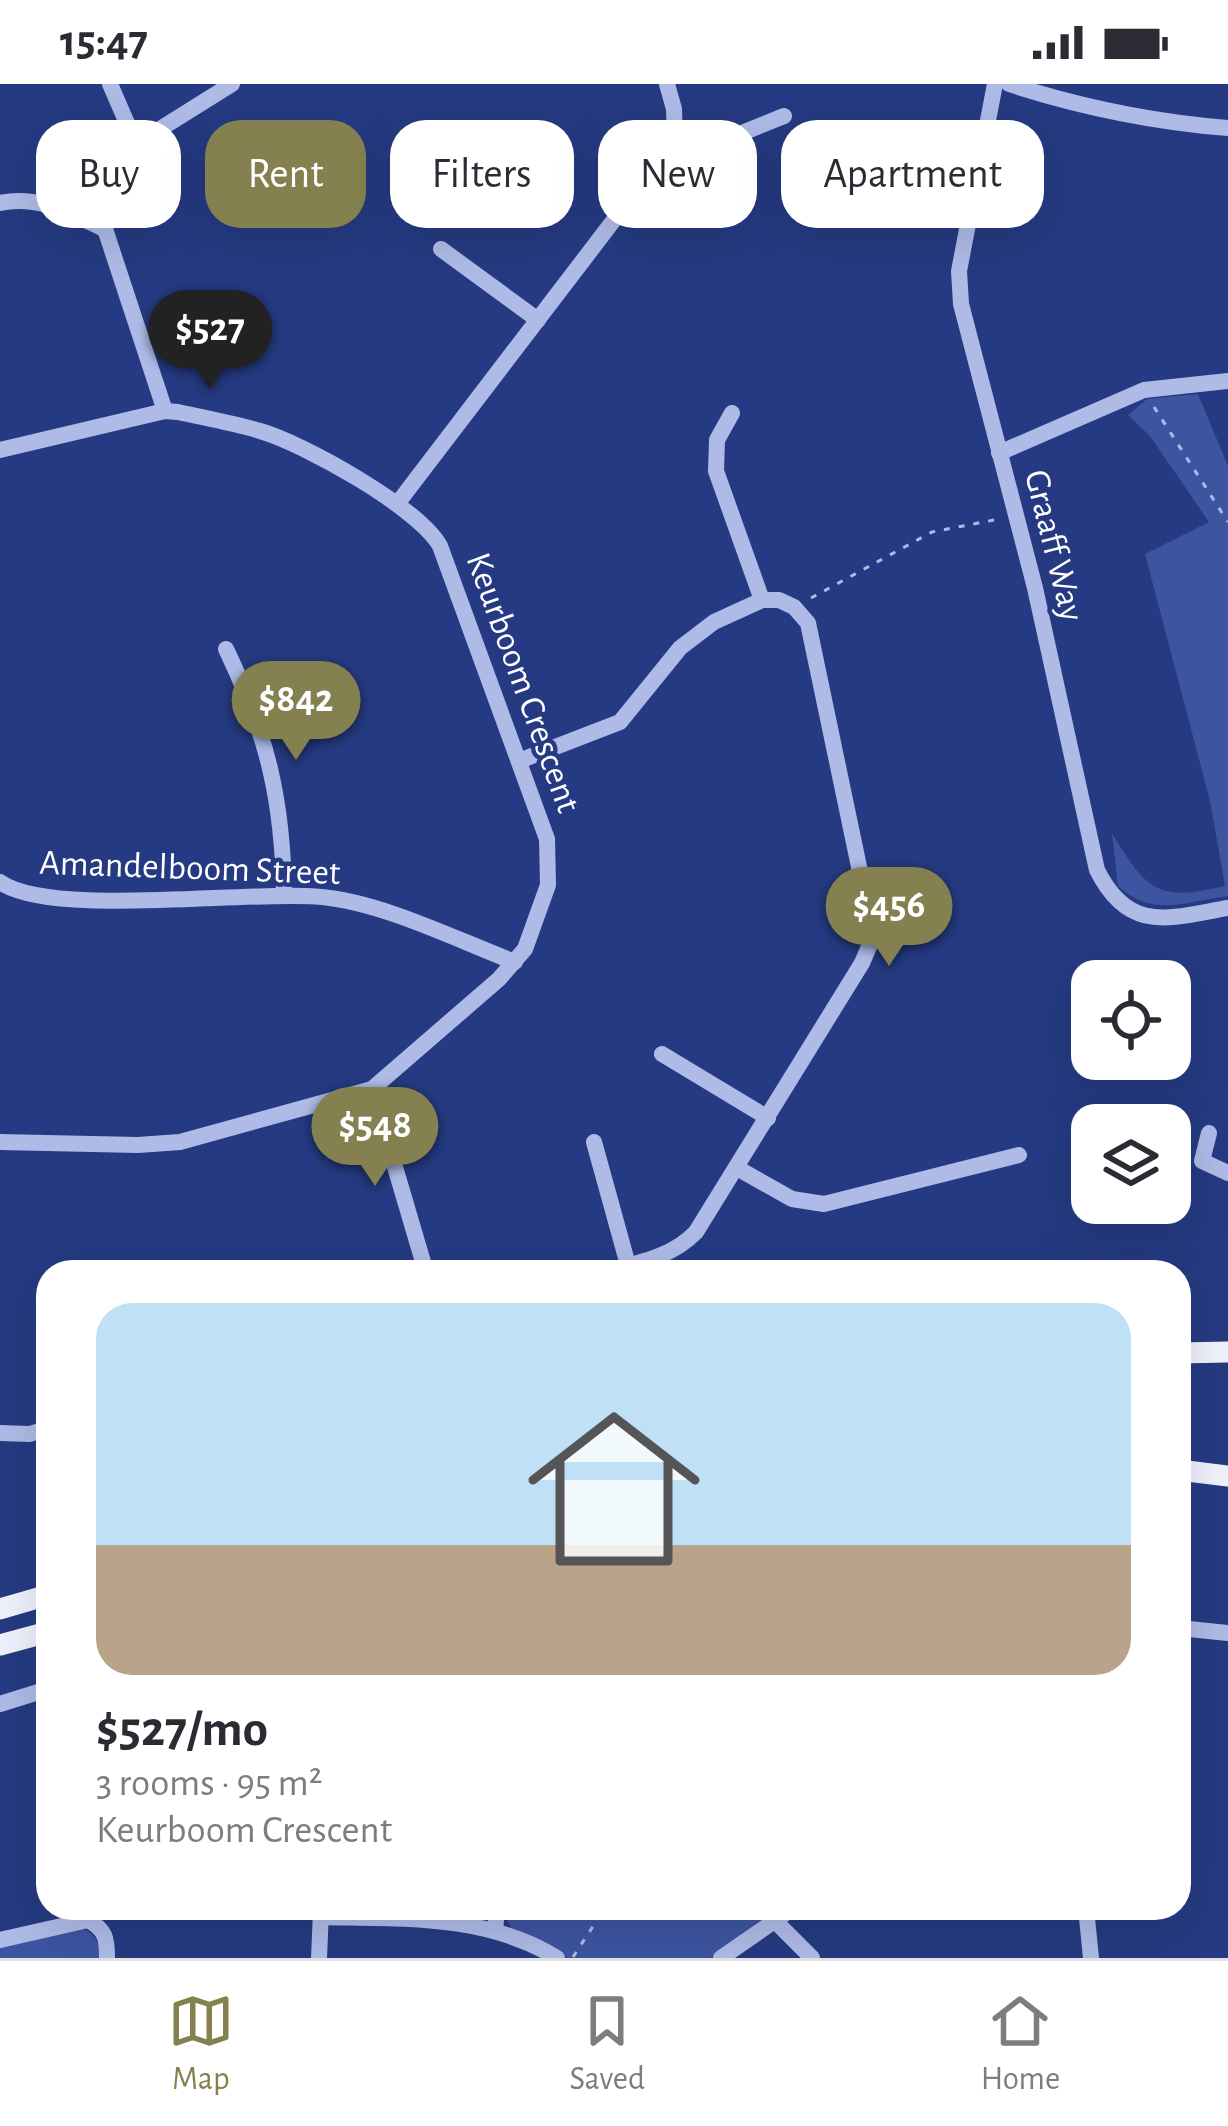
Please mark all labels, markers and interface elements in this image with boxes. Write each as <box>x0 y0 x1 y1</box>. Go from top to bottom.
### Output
text: 15:47 <box>60 19 148 64</box>
chip: Buy <box>36 120 181 228</box>
chip: Rent <box>205 120 366 228</box>
chip: Filters <box>390 120 574 228</box>
chip: New <box>598 120 757 228</box>
chip: Apartment <box>781 120 1044 228</box>
pin: $527 <box>139 290 281 392</box>
text: $527 <box>175 309 245 348</box>
street label: Graaff Way <box>1018 466 1090 625</box>
street label: Keurboom Crescent <box>459 548 587 818</box>
pin: $842 <box>225 661 367 763</box>
text: $842 <box>259 680 333 719</box>
street label: Amandelboom Street <box>39 845 342 891</box>
pin: $456 <box>818 867 960 969</box>
text: $456 <box>853 886 925 925</box>
map controls <box>1071 960 1191 1224</box>
button: locate <box>1071 960 1191 1080</box>
pin: $548 <box>304 1087 446 1189</box>
button: layers <box>1071 1104 1191 1224</box>
text: $548 <box>338 1106 412 1145</box>
icon: home <box>506 1381 722 1597</box>
text: $527/mo <box>96 1704 268 1755</box>
text: 3 rooms · 95 m² <box>96 1764 322 1803</box>
text: Keurboom Crescent <box>96 1811 392 1850</box>
tab: Map <box>168 1988 234 2100</box>
tab: Saved <box>570 1988 645 2100</box>
tab: Home <box>981 1988 1060 2100</box>

